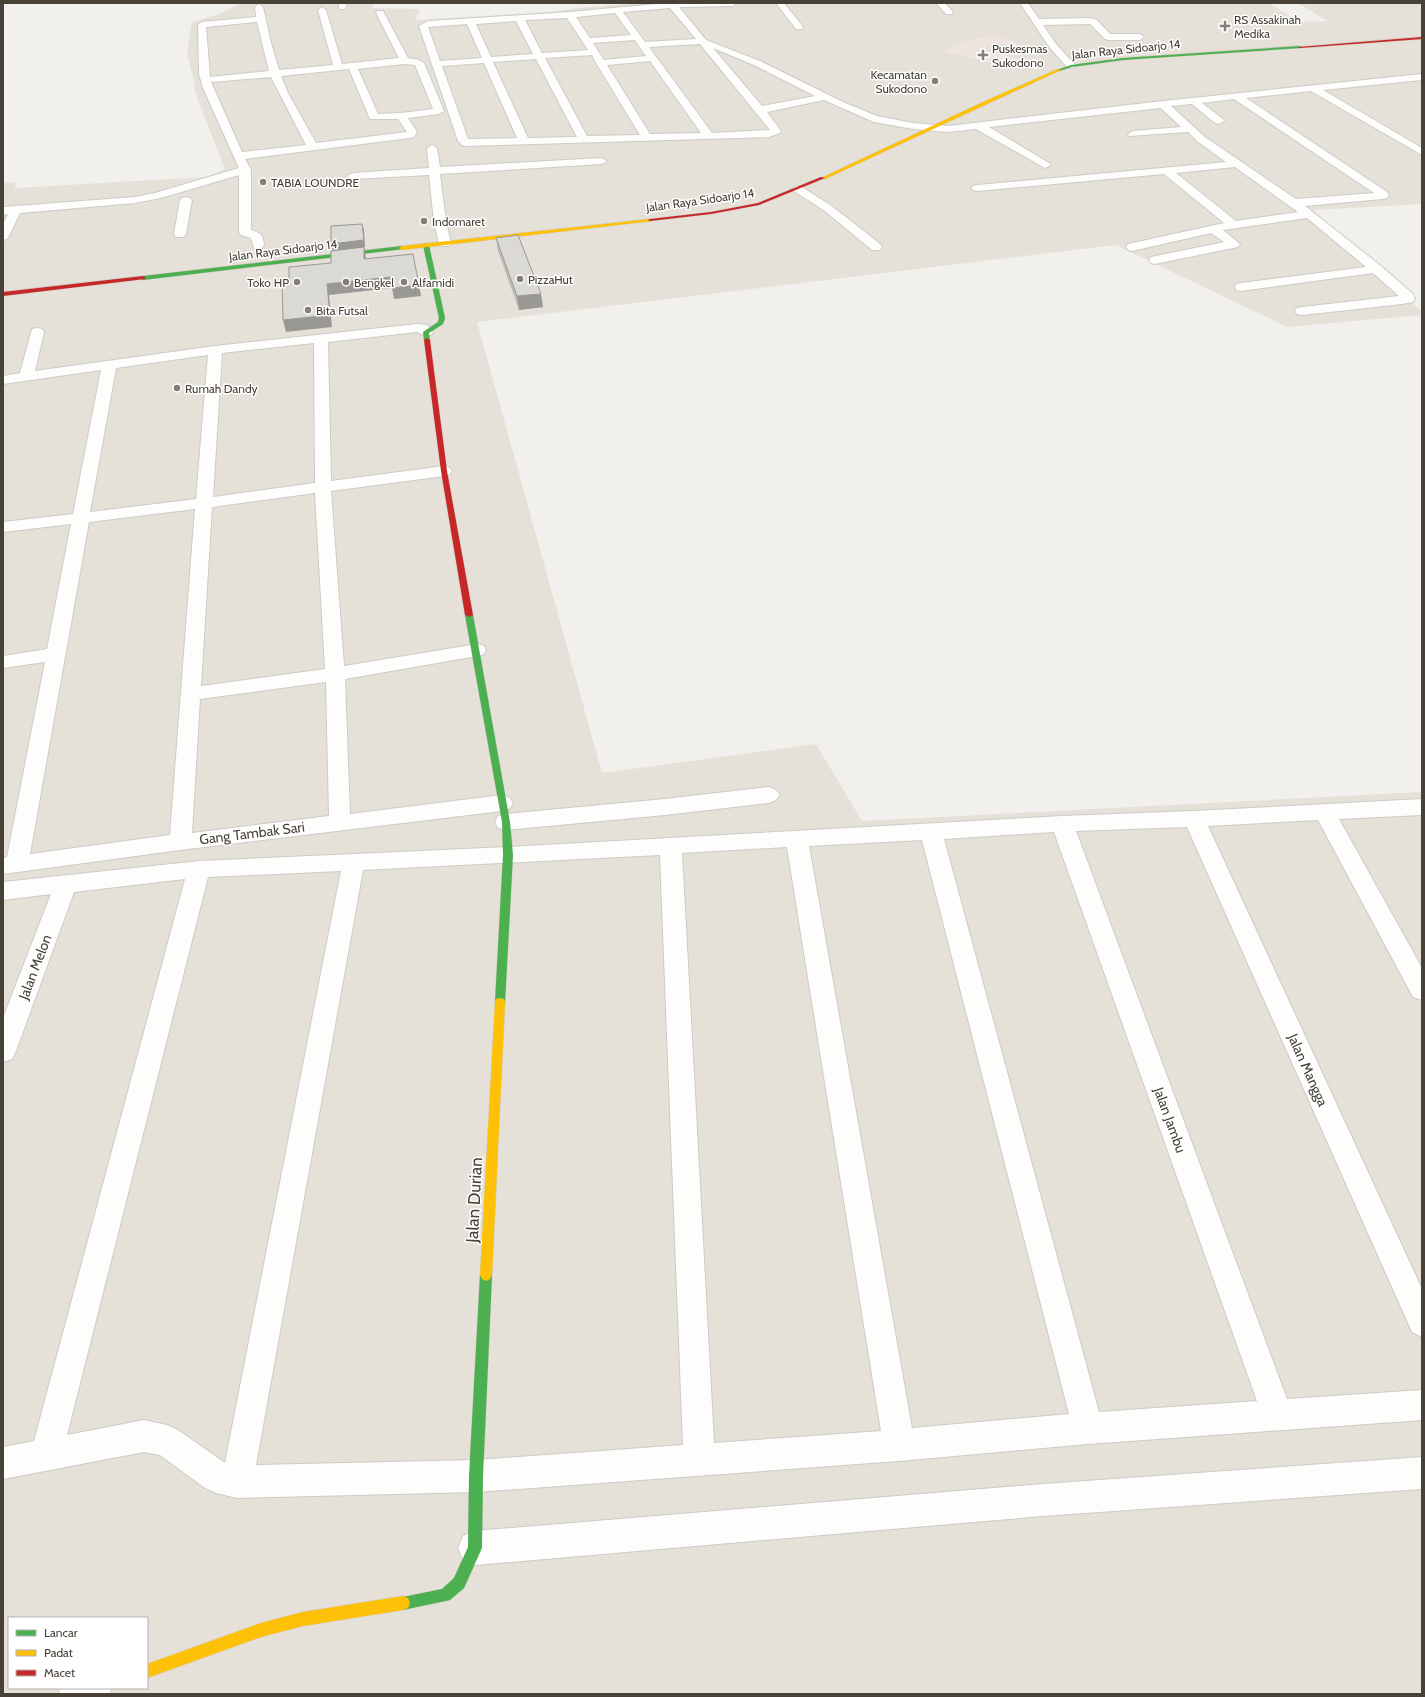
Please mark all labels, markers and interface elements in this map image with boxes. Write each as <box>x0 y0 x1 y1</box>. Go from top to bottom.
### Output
place label: RS Assakinah Medika <box>1234 12 1301 41</box>
marker: RS Assakinah Medika <box>1219 20 1231 32</box>
street label: Jalan Raya Sidoarjo 14 <box>1070 36 1181 62</box>
place label: Puskesmas Sukodono <box>992 41 1048 70</box>
marker: Puskesmas Sukodono <box>977 49 989 61</box>
place label: Kecamatan Sukodono <box>871 67 927 96</box>
marker: Kecamatan Sukodono <box>930 76 940 86</box>
place label: TABIA LOUNDRE <box>271 175 360 190</box>
marker: TABIA LOUNDRE <box>258 177 268 187</box>
street label: Jalan Raya Sidoarjo 14 <box>644 185 755 215</box>
place label: Indomaret <box>432 214 485 229</box>
marker: Indomaret <box>419 216 429 226</box>
street label: Jalan Raya Sidoarjo 14 <box>227 236 338 264</box>
place label: PizzaHut <box>528 272 573 287</box>
marker: PizzaHut <box>515 274 525 284</box>
place label: Toko HP <box>247 275 289 290</box>
place label: Bengkel <box>354 275 394 290</box>
place label: Alfamidi <box>412 275 454 290</box>
marker: Toko HP <box>292 277 302 287</box>
marker: Bengkel <box>341 277 351 287</box>
marker: Alfamidi <box>399 277 409 287</box>
place label: Bita Futsal <box>316 303 368 318</box>
marker: Bita Futsal <box>303 305 313 315</box>
place label: Rumah Dandy <box>185 381 258 396</box>
marker: Rumah Dandy <box>172 383 182 393</box>
street label: Gang Tambak Sari <box>198 818 306 848</box>
street label: Jalan Melon <box>14 932 56 1003</box>
street label: Jalan Mangga <box>1284 1030 1332 1109</box>
street label: Jalan Jambu <box>1149 1084 1190 1155</box>
street label: Jalan Durian <box>462 1157 486 1244</box>
legend <box>8 1617 148 1689</box>
text: Lancar <box>44 1625 78 1640</box>
text: Padat <box>44 1645 73 1660</box>
text: Macet <box>44 1665 75 1680</box>

